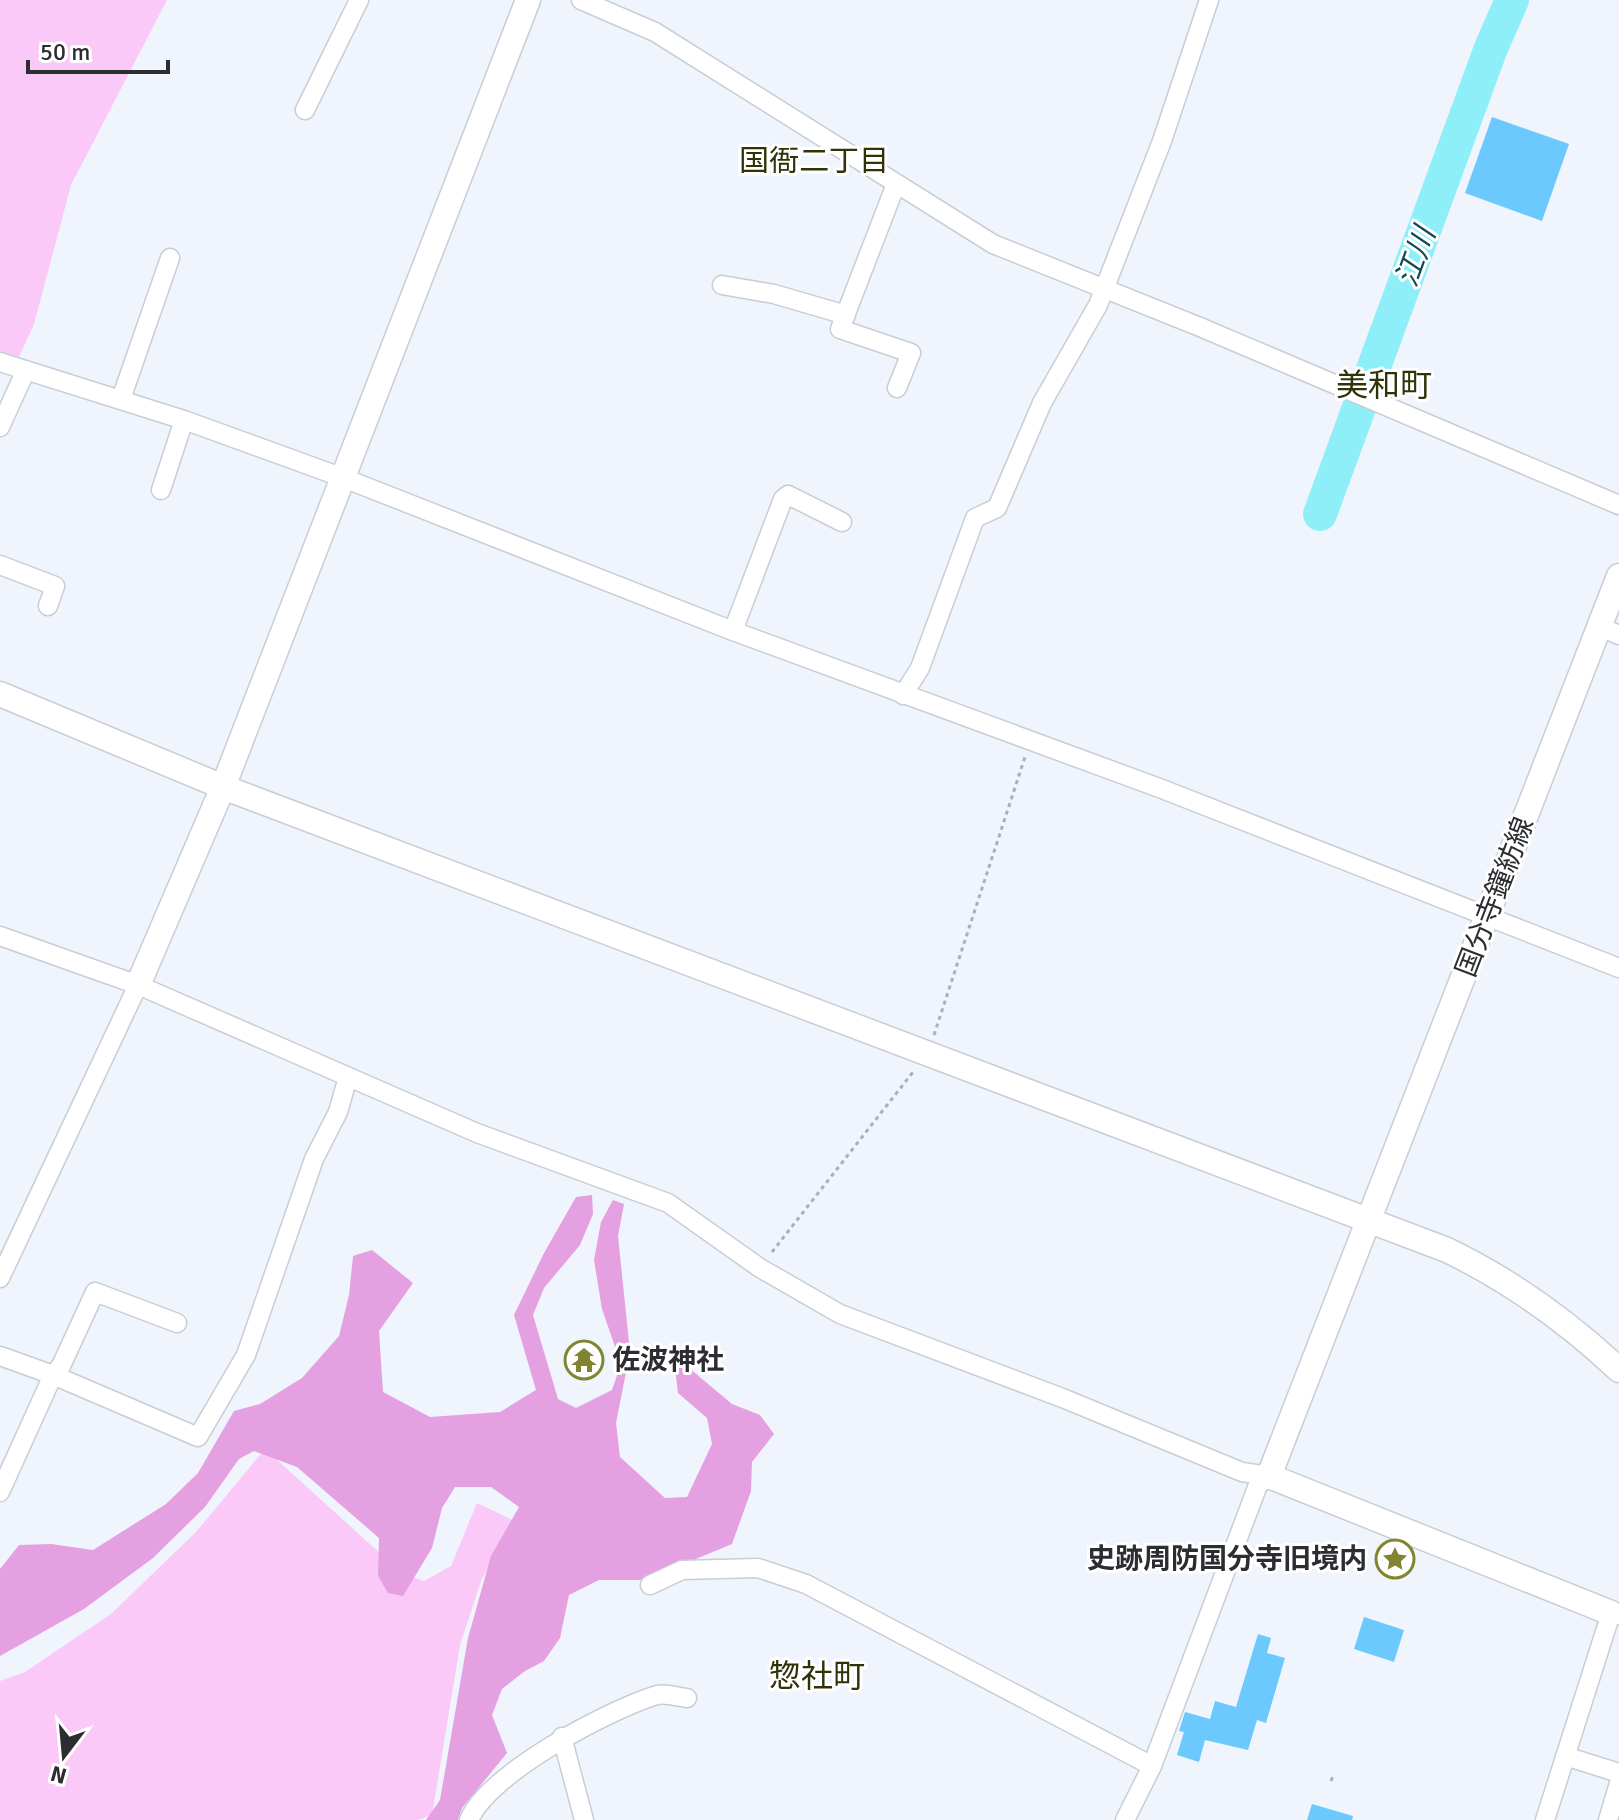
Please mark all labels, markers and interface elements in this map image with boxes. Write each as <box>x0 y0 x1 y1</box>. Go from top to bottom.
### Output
scale bar <box>28 24 168 74</box>
text: 50 m <box>40 37 90 67</box>
district label: 国衙二丁目 <box>739 143 889 180</box>
water label: 江川 <box>1388 220 1445 292</box>
district label: 美和町 <box>1336 366 1432 405</box>
street label: 国分寺鐘紡線 <box>1449 812 1541 982</box>
temple icon: 佐波神社 <box>563 1339 605 1381</box>
place label: 佐波神社 <box>612 1343 724 1377</box>
place icon: 史跡周防国分寺旧境内 <box>1374 1538 1416 1580</box>
place label: 史跡周防国分寺旧境内 <box>1087 1542 1367 1576</box>
district label: 惣社町 <box>769 1657 865 1696</box>
north arrow <box>24 1716 104 1796</box>
text: N <box>48 1760 70 1790</box>

